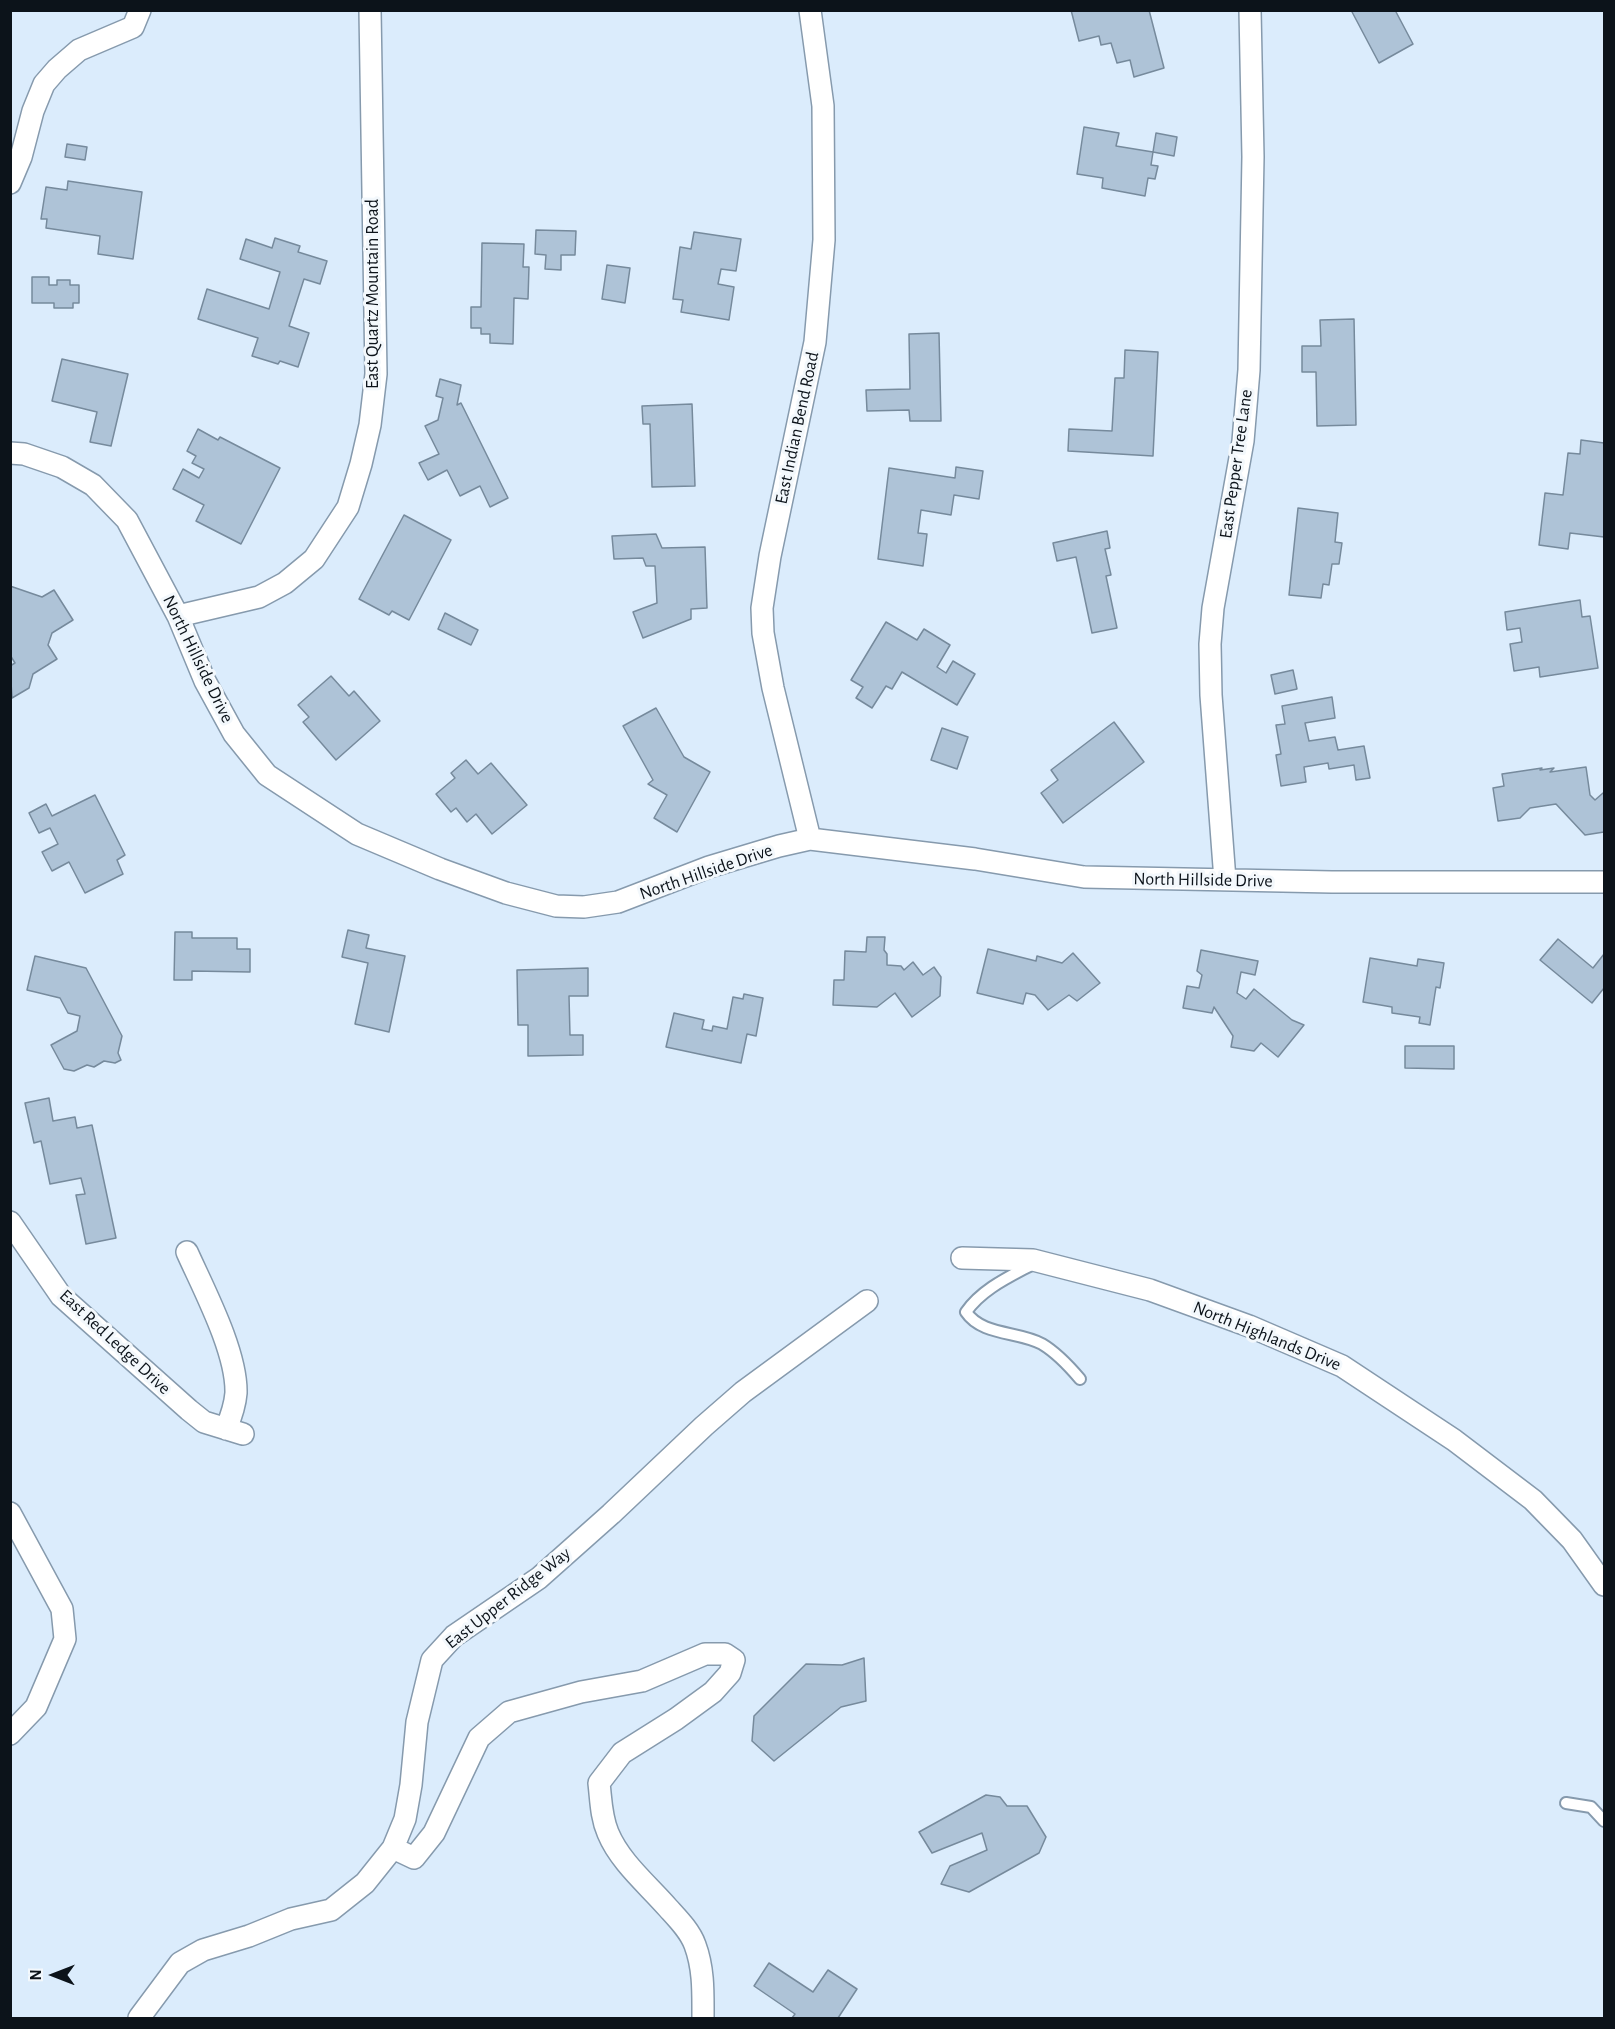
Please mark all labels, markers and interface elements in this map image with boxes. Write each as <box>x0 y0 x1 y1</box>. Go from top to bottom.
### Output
street label: East Quartz Mountain Road <box>362 199 384 389</box>
street label: East Indian Bend Road <box>770 350 824 506</box>
street label: East Pepper Tree Lane <box>1215 388 1257 540</box>
street label: North Hillside Drive <box>158 592 238 726</box>
street label: North Hillside Drive <box>637 839 775 905</box>
street label: North Hillside Drive <box>1133 868 1273 892</box>
street label: East Red Ledge Drive <box>55 1285 175 1399</box>
street label: North Highlands Drive <box>1190 1296 1344 1376</box>
street label: East Upper Ridge Way <box>441 1542 575 1654</box>
north arrow <box>24 1945 84 2005</box>
text: N <box>28 1969 44 1981</box>

